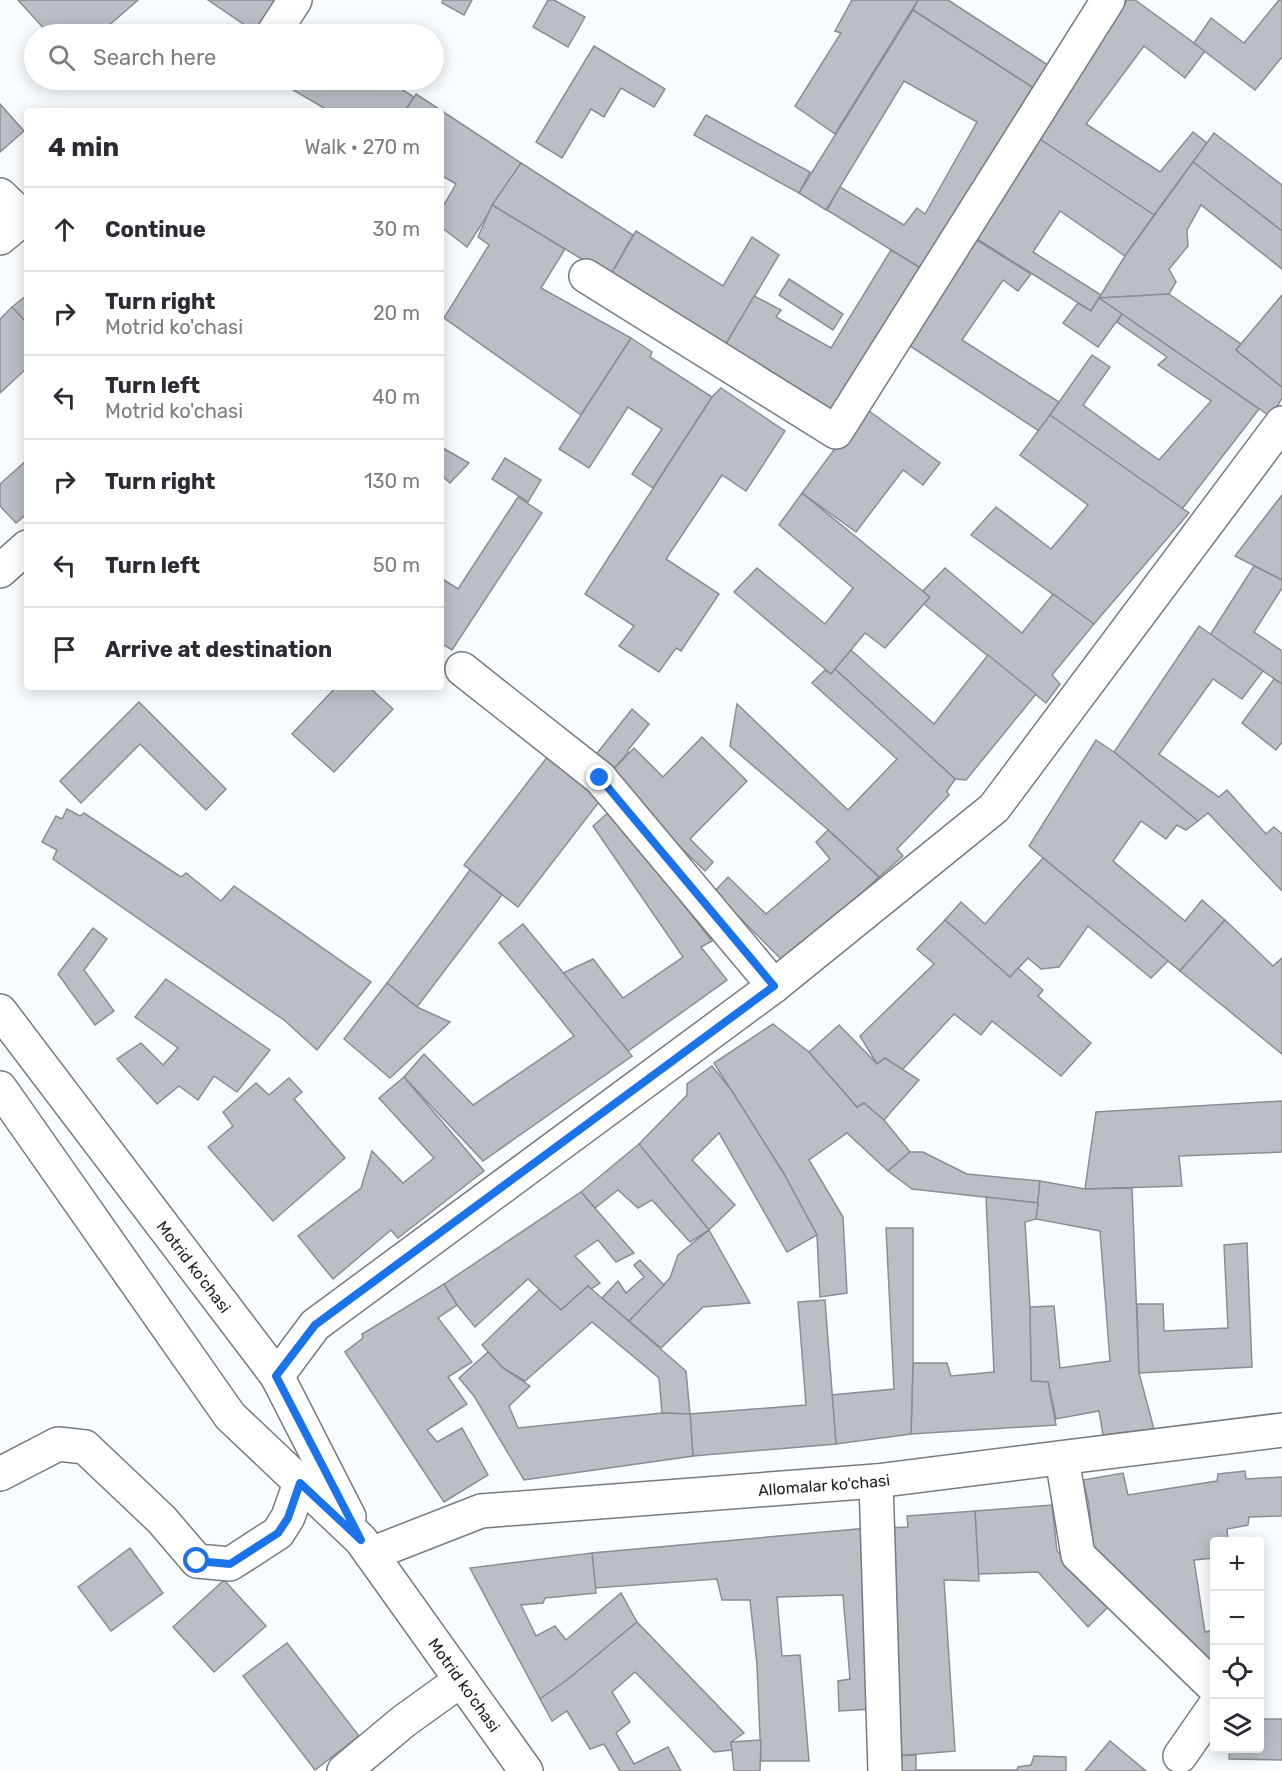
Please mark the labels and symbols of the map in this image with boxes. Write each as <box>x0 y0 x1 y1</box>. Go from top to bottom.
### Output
route end <box>586 764 612 790</box>
street label: Motrid ko'chasi <box>153 1217 235 1317</box>
street label: Allomalar ko'chasi <box>757 1470 891 1500</box>
route start <box>183 1547 209 1573</box>
street label: Motrid ko'chasi <box>424 1635 504 1736</box>

